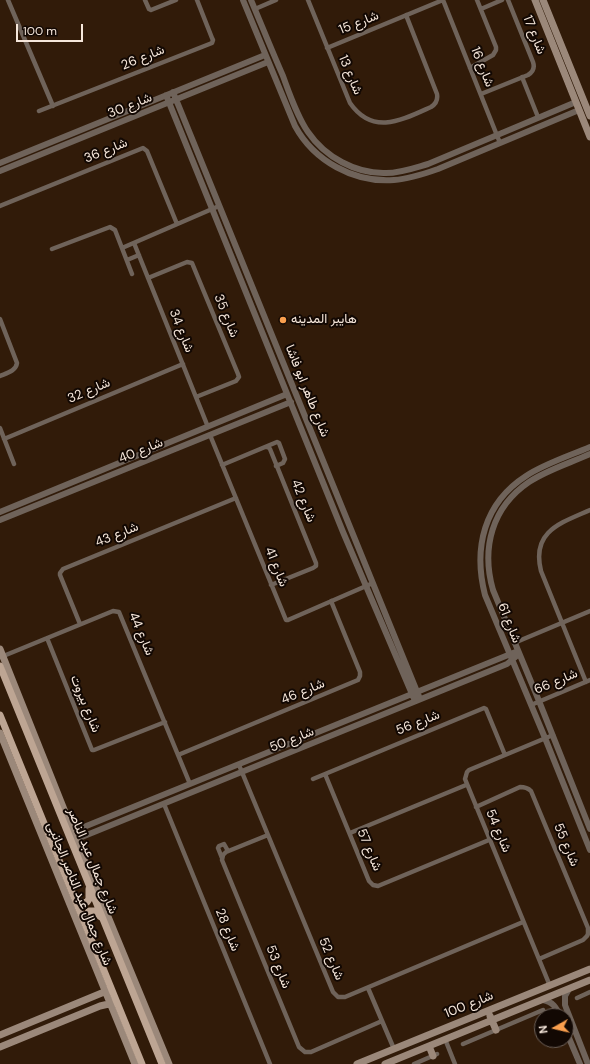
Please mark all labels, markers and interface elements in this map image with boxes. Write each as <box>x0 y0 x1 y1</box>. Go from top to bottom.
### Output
street label: شارع 15 <box>337 8 381 38</box>
street label: شارع 17 <box>519 13 549 57</box>
scale bar <box>18 16 85 42</box>
text: 100 m <box>23 23 57 39</box>
street label: شارع 26 <box>119 42 167 74</box>
street label: شارع 16 <box>467 45 497 89</box>
street label: شارع 13 <box>335 53 365 97</box>
street label: شارع 30 <box>106 90 154 122</box>
street label: شارع 36 <box>82 135 130 167</box>
street label: شارع 35 <box>210 292 242 340</box>
street label: شارع 34 <box>165 307 197 355</box>
place label: هايبر المدينه <box>291 312 357 328</box>
marker: هايبر المدينه <box>278 315 288 325</box>
street label: شارع طاهر ابو فاشا <box>281 343 333 439</box>
street label: شارع 32 <box>65 375 113 407</box>
street label: شارع 40 <box>117 435 165 467</box>
street label: شارع 42 <box>287 477 319 525</box>
street label: شارع 43 <box>93 519 141 551</box>
street label: شارع 41 <box>261 545 291 589</box>
street label: شارع 61 <box>494 601 524 645</box>
street label: شارع 44 <box>125 610 157 658</box>
street label: شارع 66 <box>532 666 580 698</box>
street label: شارع بيروت <box>66 673 104 735</box>
street label: شارع 46 <box>279 676 327 708</box>
street label: شارع 56 <box>394 707 442 739</box>
street label: شارع 50 <box>268 724 316 756</box>
street label: شارع جمال عبد الناصر <box>64 806 120 916</box>
street label: شارع 54 <box>482 807 514 855</box>
street label: شارع جمال عبد الناصر الجانبى <box>43 820 115 968</box>
street label: شارع 55 <box>550 821 582 869</box>
street label: شارع 57 <box>353 827 385 873</box>
street label: شارع 28 <box>211 906 243 954</box>
street label: شارع 52 <box>315 935 347 983</box>
street label: شارع 53 <box>262 943 294 991</box>
street label: شارع 100 <box>442 988 496 1022</box>
north arrow <box>534 1008 574 1048</box>
text: N <box>536 1025 551 1034</box>

